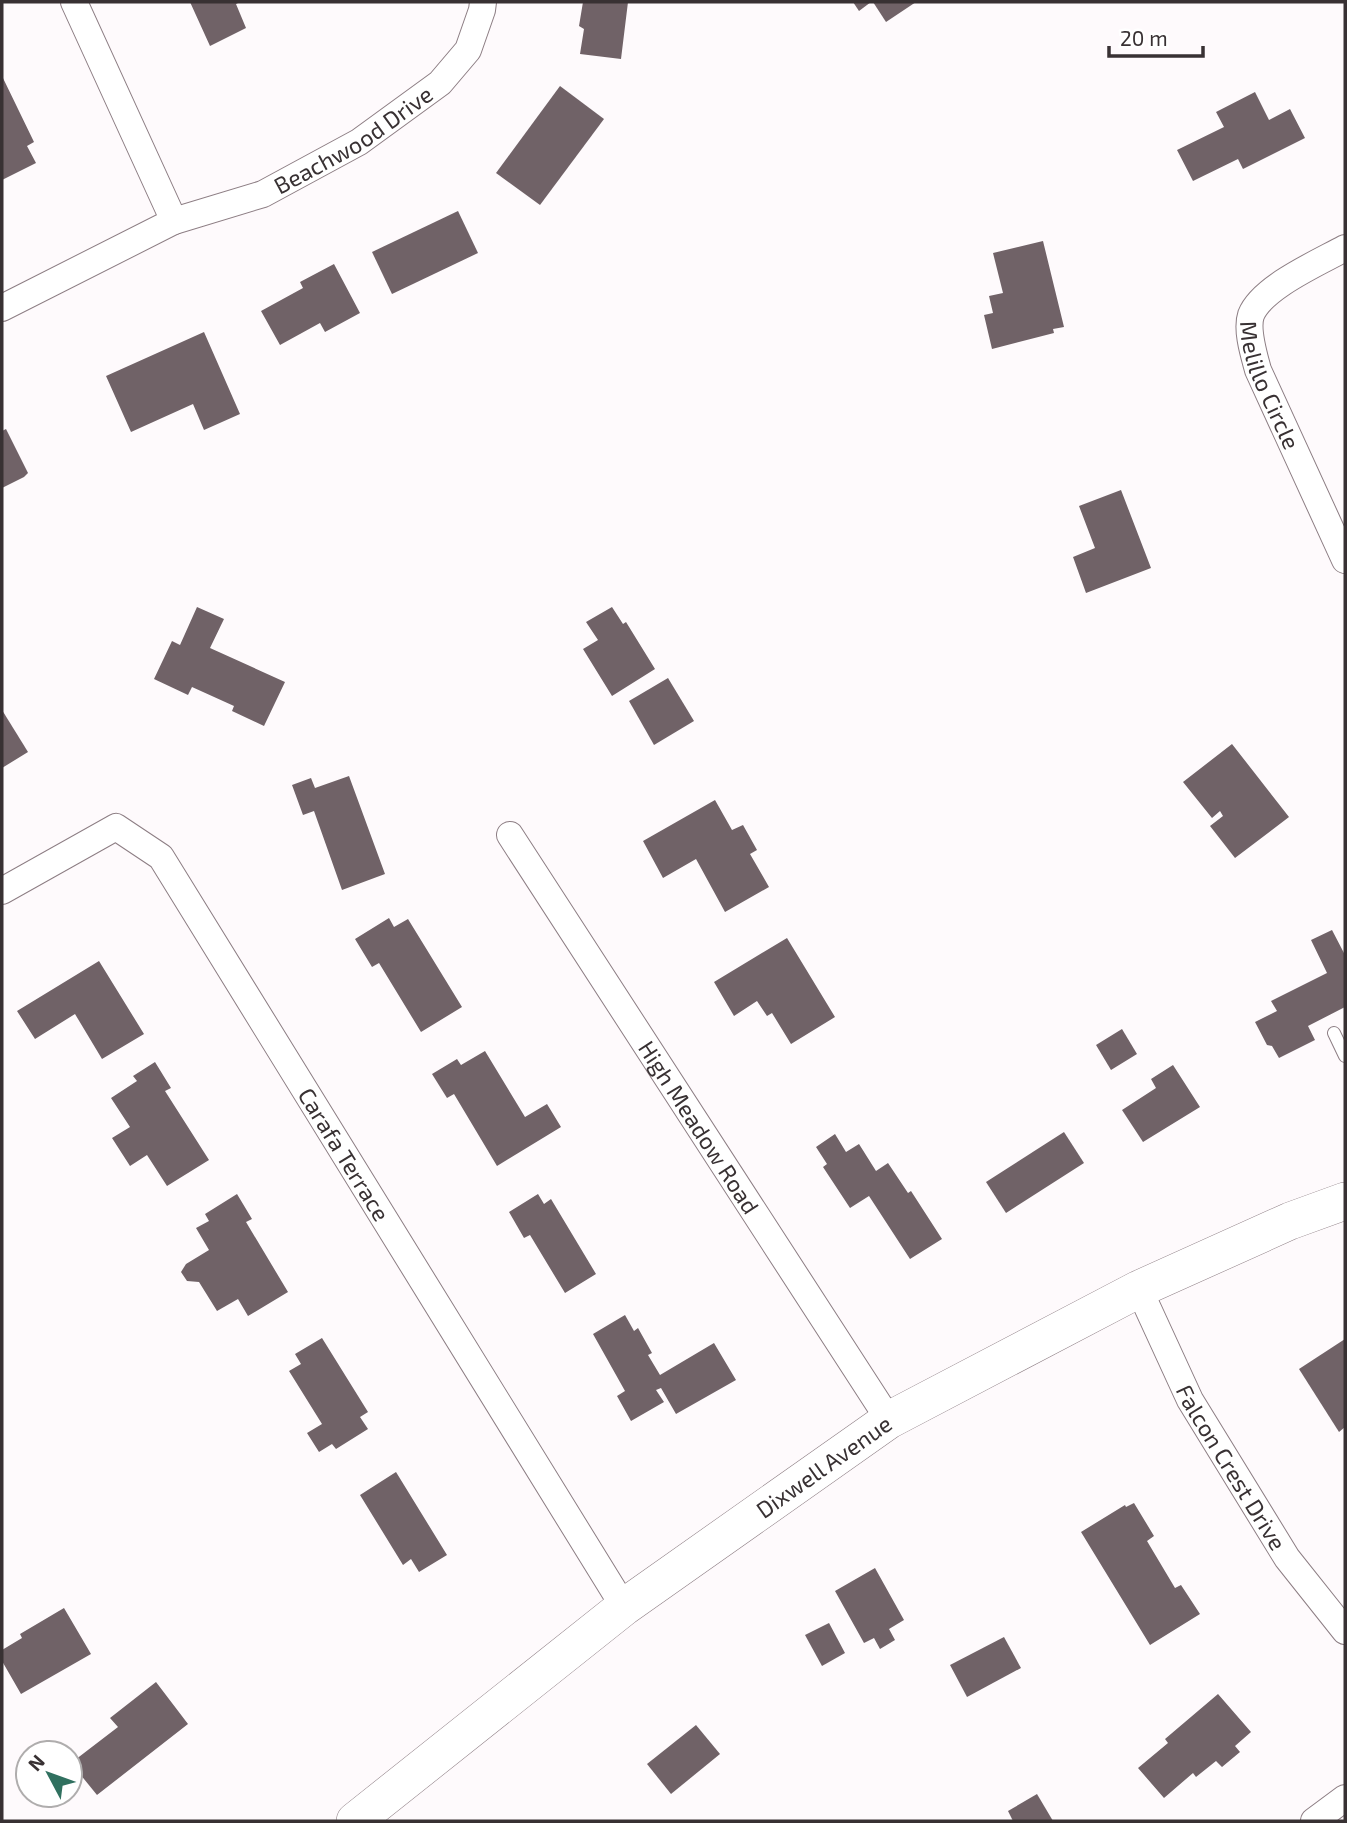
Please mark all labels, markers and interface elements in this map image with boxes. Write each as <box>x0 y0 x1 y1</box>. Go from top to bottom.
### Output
scale bar <box>1109 14 1204 58</box>
text: 20 m <box>1120 25 1168 50</box>
street label: Beachwood Drive <box>269 79 438 200</box>
street label: Melillo Circle <box>1235 320 1306 453</box>
street label: High Meadow Road <box>633 1035 765 1219</box>
street label: Carafa Terrace <box>293 1082 396 1226</box>
street label: Falcon Crest Drive <box>1171 1380 1293 1555</box>
street label: Dixwell Avenue <box>750 1409 897 1524</box>
north arrow <box>14 1739 84 1809</box>
text: N <box>23 1750 49 1775</box>

